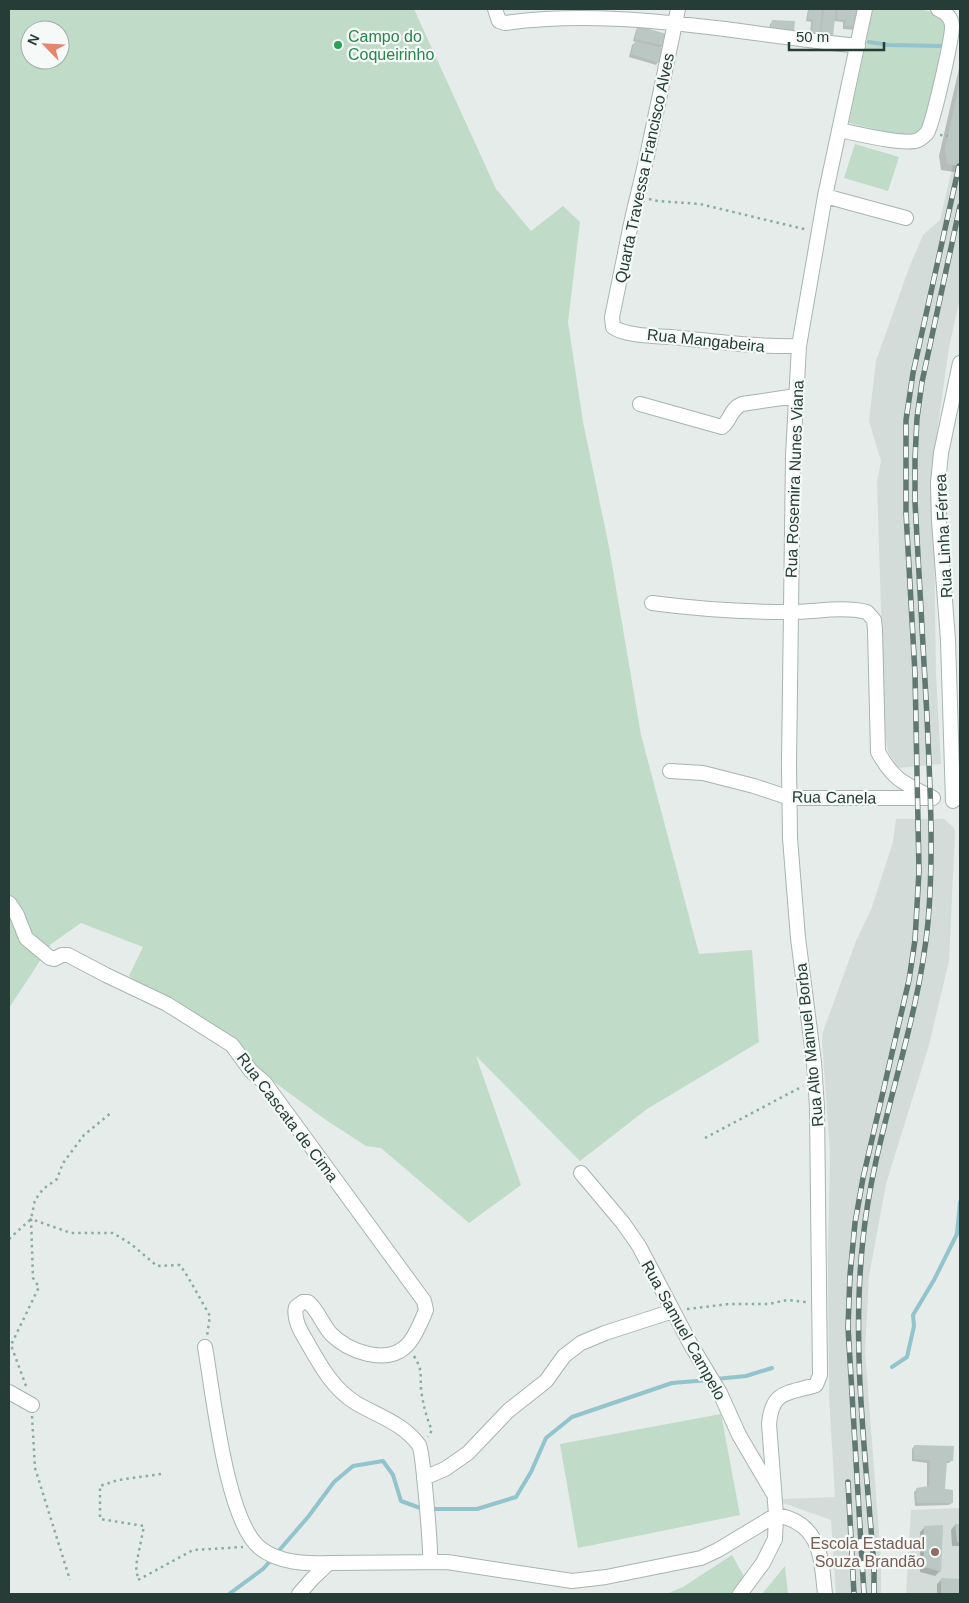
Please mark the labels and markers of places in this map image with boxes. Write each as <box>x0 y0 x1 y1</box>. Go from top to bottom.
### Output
place label: Campo do Coqueirinho <box>348 28 434 63</box>
marker: Campo do Coqueirinho <box>332 39 344 51</box>
place label: Escola Estadual Souza Brandão <box>810 1535 925 1570</box>
marker: Escola Estadual Souza Brandão <box>929 1546 941 1558</box>

